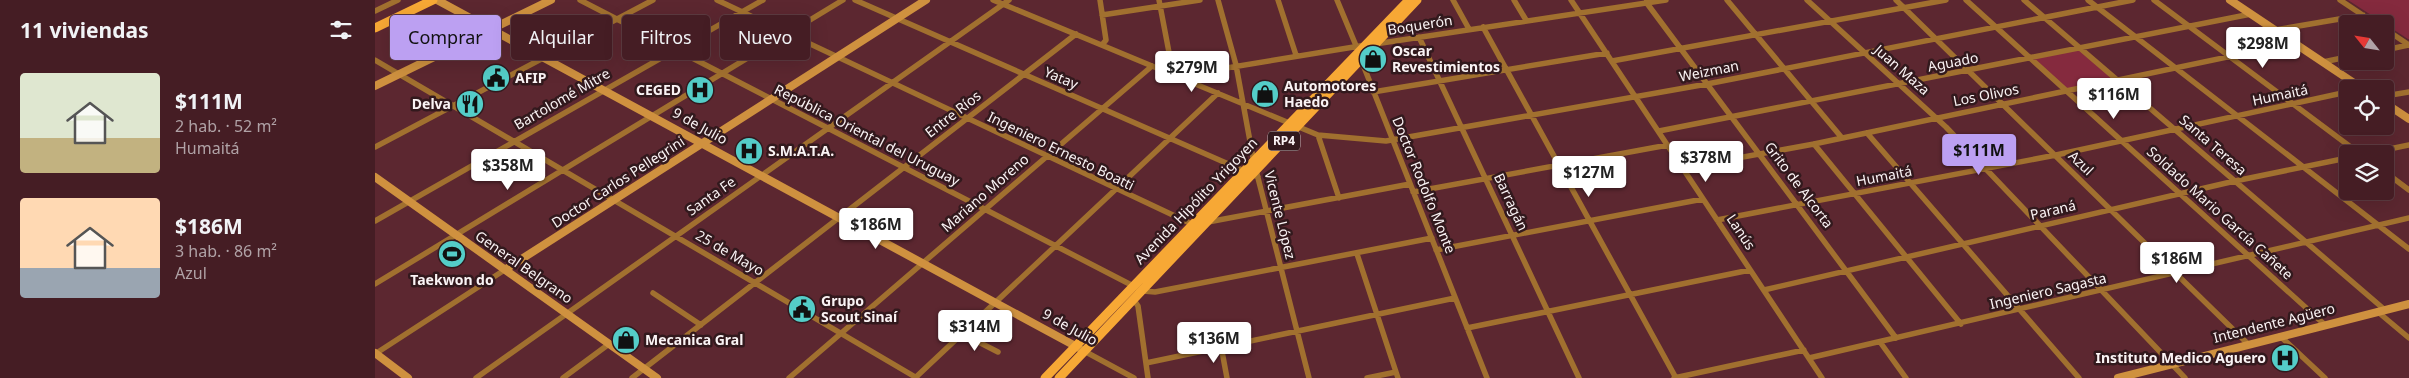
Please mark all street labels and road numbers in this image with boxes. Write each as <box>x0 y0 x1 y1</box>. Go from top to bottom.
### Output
street label: Boquerón <box>1386 10 1454 39</box>
street label: Juan Maza <box>1869 39 1934 99</box>
street label: Aguado <box>1926 47 1980 76</box>
street label: Weizman <box>1677 55 1740 86</box>
street label: Yatay <box>1041 62 1082 93</box>
street label: Bartolomé Mitre <box>510 63 613 134</box>
street label: República Oriental del Uruguay <box>771 79 964 190</box>
street label: Los Olivos <box>1951 79 2021 110</box>
street label: Humaitá <box>2250 79 2310 110</box>
street label: Entre Ríos <box>921 86 985 141</box>
street label: 9 de Julio <box>669 103 731 148</box>
street label: Ingeniero Ernesto Boatti <box>985 107 1138 194</box>
street label: Santa Teresa <box>2176 110 2251 179</box>
street label: Doctor Rodolfo Monte <box>1388 114 1461 256</box>
street label: Doctor Carlos Pellegrini <box>548 131 688 232</box>
road number: RP4 <box>1268 132 1300 150</box>
street label: Avenida Hipólito Yrigoyen <box>1130 133 1261 268</box>
street label: Grito de Alcorta <box>1761 138 1838 232</box>
street label: Soldado Mario García Cañete <box>2143 142 2298 284</box>
street label: Azul <box>2065 146 2098 179</box>
street label: Mariano Moreno <box>937 149 1033 236</box>
street label: Humaitá <box>1854 161 1913 190</box>
street label: Vicente López <box>1260 169 1301 262</box>
street label: Barragán <box>1490 170 1533 234</box>
street label: Santa Fe <box>682 172 739 219</box>
street label: Paraná <box>2028 195 2078 224</box>
street label: Lanús <box>1723 210 1760 254</box>
street label: 25 de Mayo <box>693 225 768 280</box>
street label: General Belgrano <box>472 226 577 307</box>
street label: Ingeniero Sagasta <box>1988 268 2108 313</box>
street label: Intendente Agüero <box>2211 298 2337 347</box>
street label: 9 de Julio <box>1039 304 1101 349</box>

